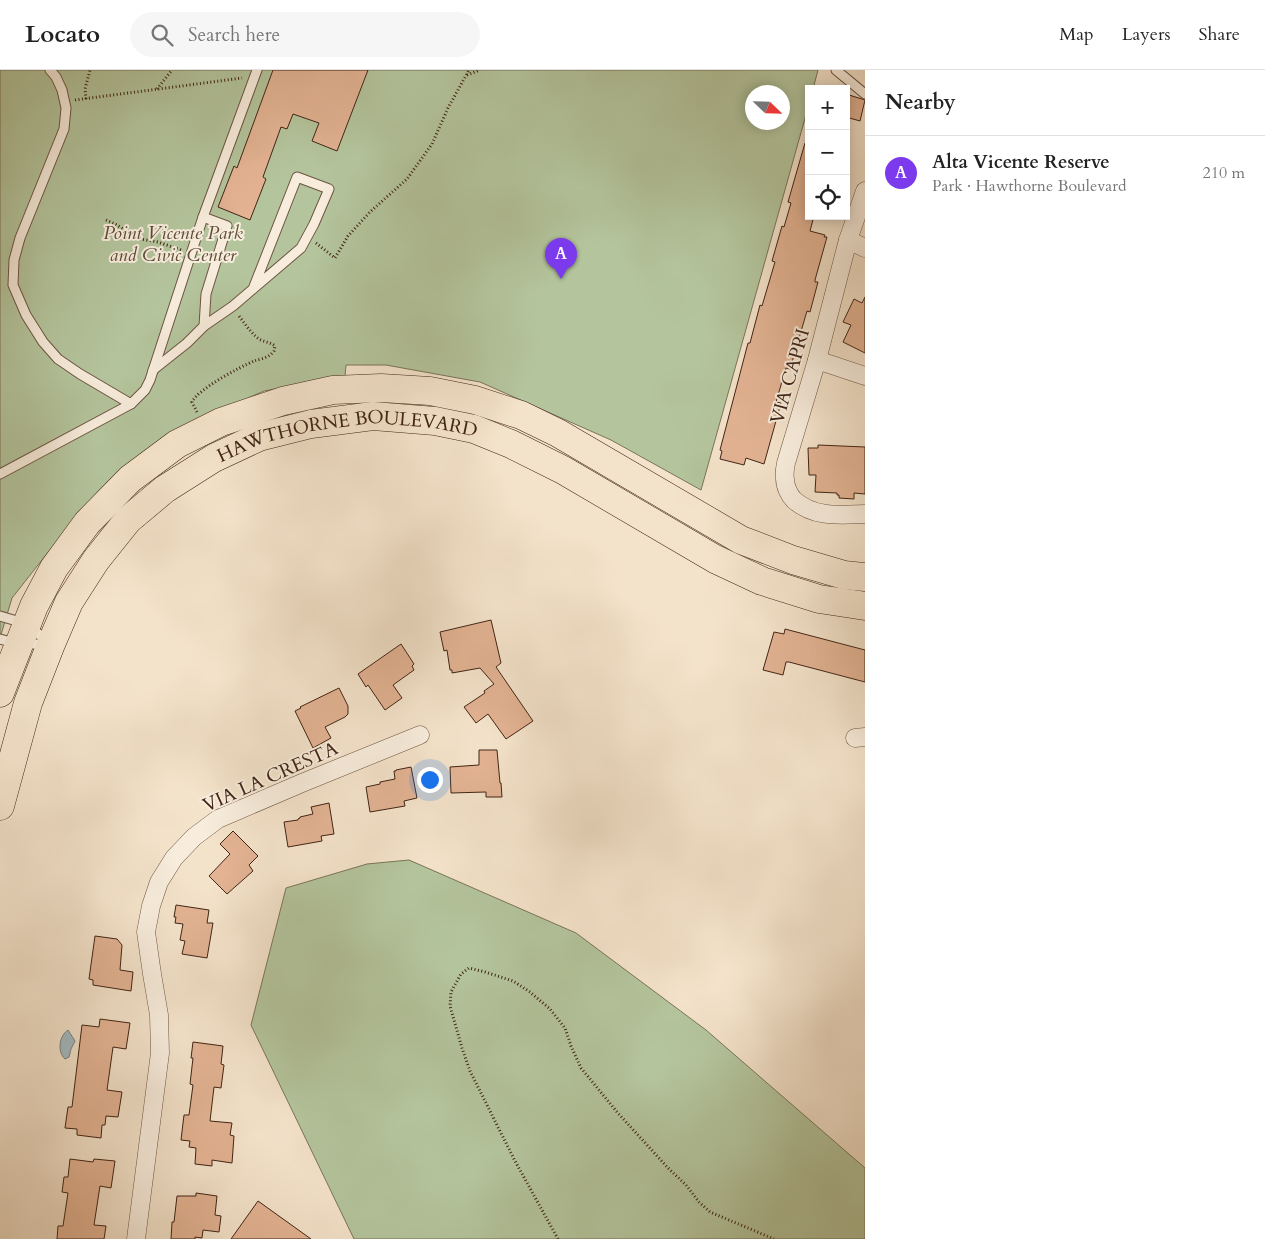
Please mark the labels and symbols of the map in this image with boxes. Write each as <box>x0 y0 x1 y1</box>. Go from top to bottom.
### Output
north arrow <box>745 85 790 130</box>
park label: Point Vicente Park and Civic Center <box>103 220 243 268</box>
pin: A <box>545 238 577 279</box>
street label: VIA CAPRI <box>764 326 816 427</box>
street label: HAWTHORNE BOULEVARD <box>213 404 480 469</box>
street label: VIA LA CRESTA <box>199 735 343 818</box>
your location <box>417 767 443 793</box>

